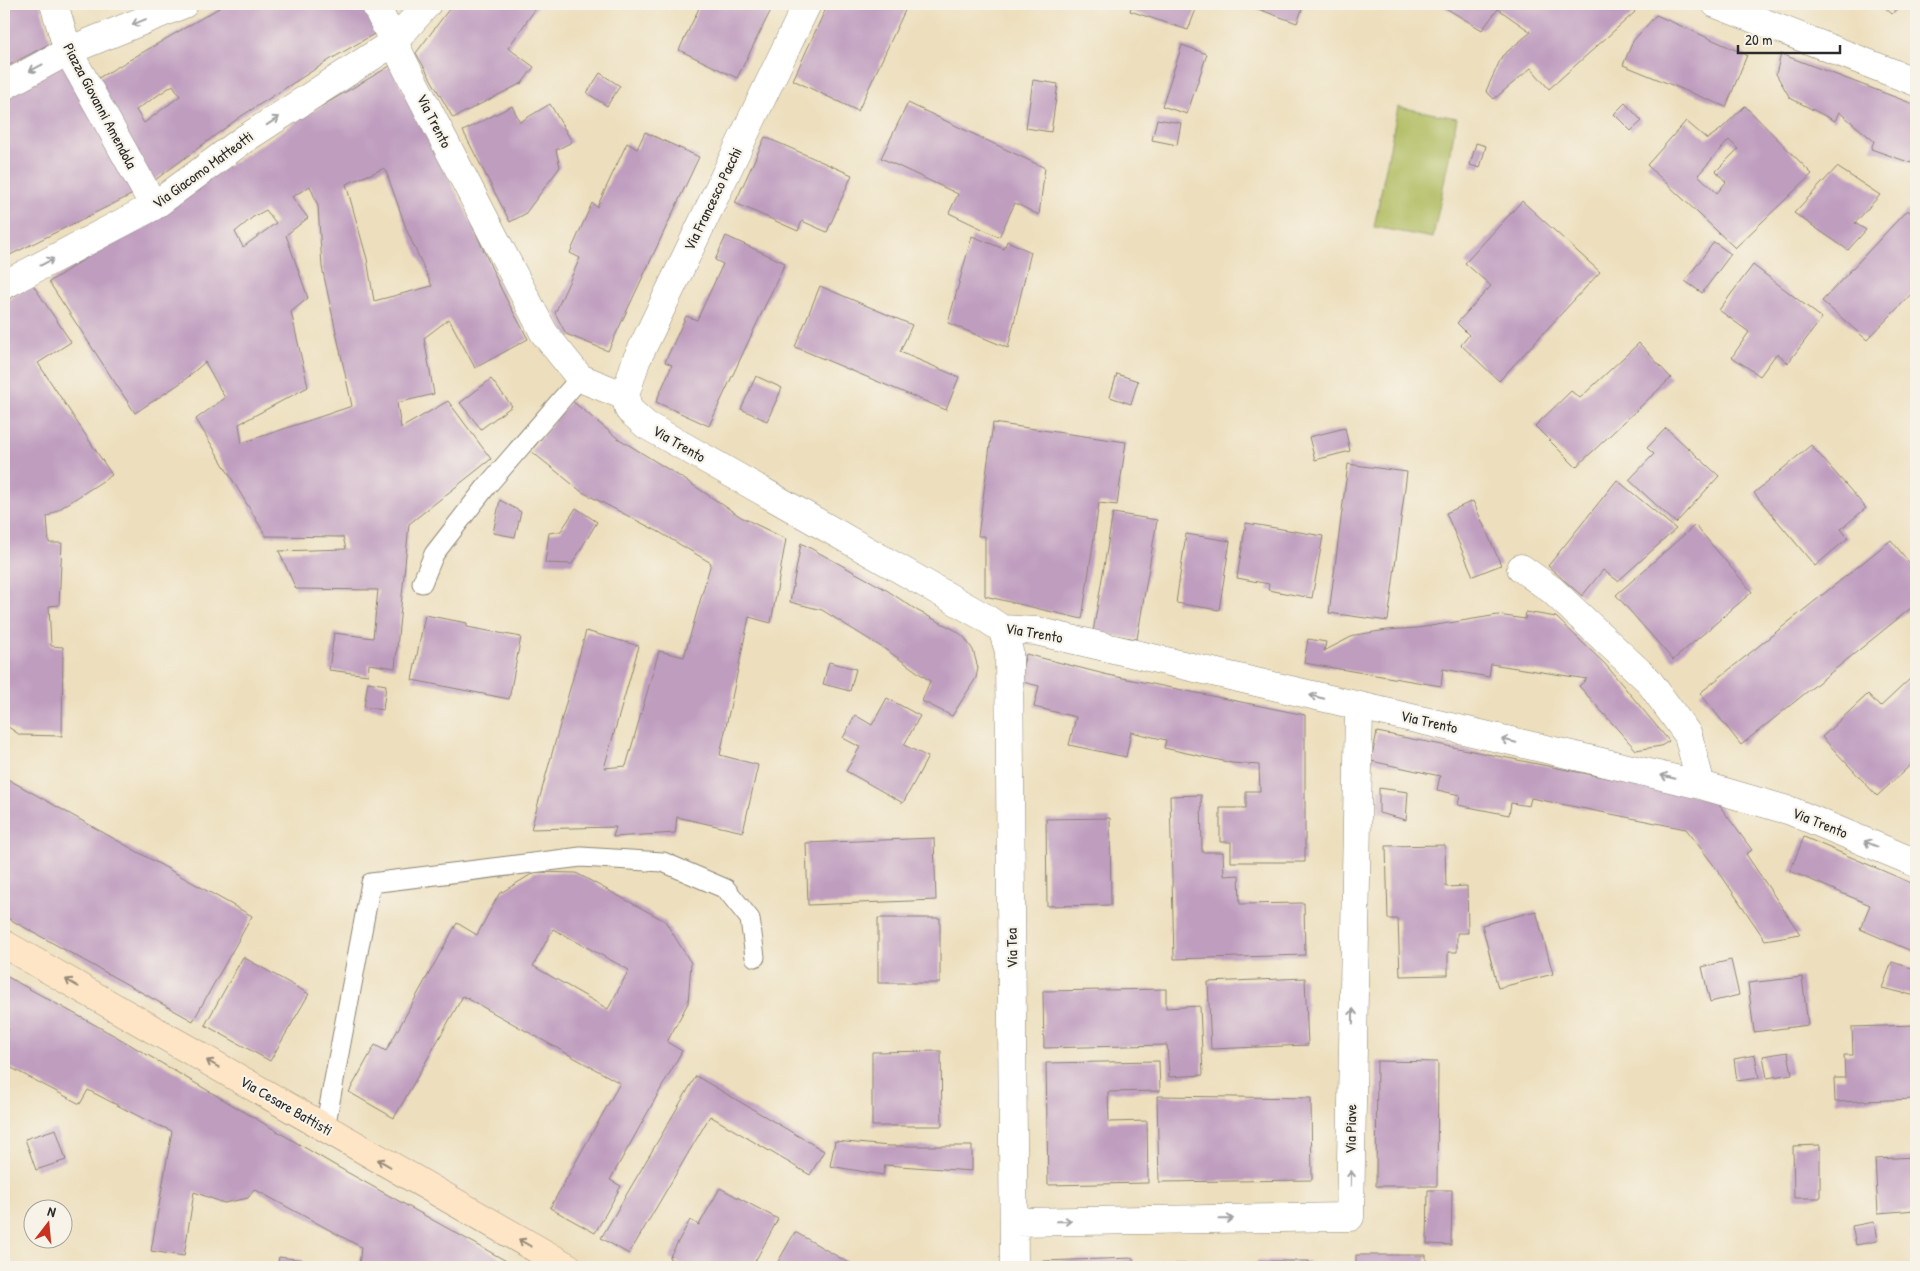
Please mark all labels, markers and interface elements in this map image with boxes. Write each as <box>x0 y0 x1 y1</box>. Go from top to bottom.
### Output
one-way arrow <box>132 18 147 27</box>
scale bar <box>1738 22 1840 54</box>
text: 20 m <box>1745 29 1772 50</box>
street label: Piazza Giovanni Amendola <box>58 39 143 172</box>
one-way arrow <box>29 64 44 73</box>
street label: Via Trento <box>412 90 457 151</box>
one-way arrow <box>266 115 280 126</box>
street label: Via Giacomo Matteotti <box>148 126 257 213</box>
street label: Via Francesco Pacchi <box>678 144 747 254</box>
one-way arrow <box>39 257 54 266</box>
street label: Via Trento <box>649 420 710 467</box>
street label: Via Trento <box>1004 617 1064 648</box>
one-way arrow <box>1309 692 1325 701</box>
street label: Via Trento <box>1399 705 1460 738</box>
one-way arrow <box>1502 736 1518 745</box>
one-way arrow <box>1660 772 1676 781</box>
street label: Via Trento <box>1789 802 1851 843</box>
one-way arrow <box>1864 839 1879 849</box>
street label: Via Tea <box>1001 928 1022 968</box>
one-way arrow <box>66 978 80 988</box>
one-way arrow <box>1348 1008 1358 1024</box>
one-way arrow <box>206 1059 221 1069</box>
street label: Via Cesare Battisti <box>236 1071 336 1141</box>
street label: Via Piave <box>1340 1104 1361 1154</box>
one-way arrow <box>378 1157 392 1167</box>
one-way arrow <box>1346 1171 1356 1187</box>
north arrow <box>22 1198 72 1248</box>
text: N <box>46 1201 58 1221</box>
one-way arrow <box>1218 1214 1234 1224</box>
one-way arrow <box>1056 1216 1072 1226</box>
one-way arrow <box>519 1238 533 1248</box>

